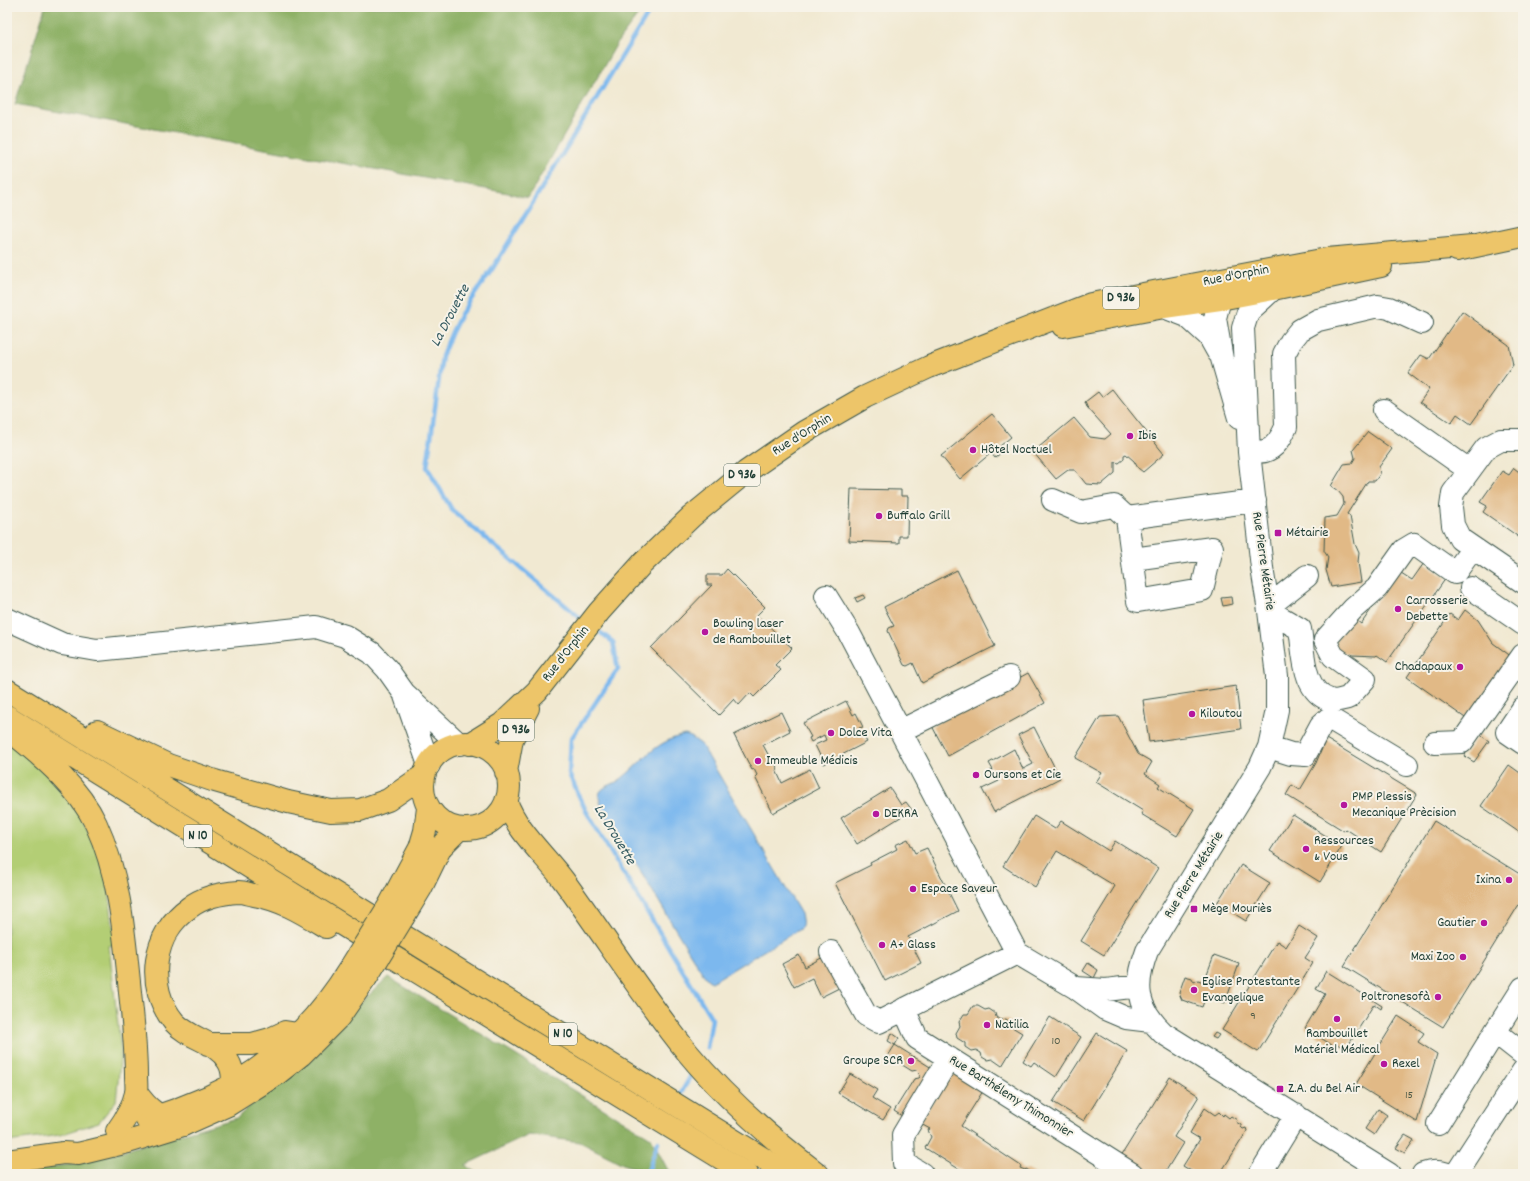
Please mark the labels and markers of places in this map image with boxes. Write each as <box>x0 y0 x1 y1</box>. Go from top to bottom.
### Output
place label: Ibis <box>1138 426 1157 446</box>
marker: Ibis <box>1125 431 1135 441</box>
place label: Hôtel Noctuel <box>981 440 1052 460</box>
marker: Hôtel Noctuel <box>968 445 978 455</box>
place label: Buffalo Grill <box>887 506 951 526</box>
marker: Buffalo Grill <box>874 511 884 521</box>
place label: Métairie <box>1286 523 1328 543</box>
marker: Métairie <box>1273 528 1283 538</box>
place label: Carrosserie Debette <box>1406 591 1468 627</box>
marker: Carrosserie Debette <box>1393 604 1403 614</box>
place label: Bowling laser de Rambouillet <box>713 614 791 650</box>
marker: Bowling laser de Rambouillet <box>700 627 710 637</box>
place label: Chadapaux <box>1395 657 1452 677</box>
marker: Chadapaux <box>1455 662 1465 672</box>
place label: Kiloutou <box>1200 704 1242 724</box>
marker: Kiloutou <box>1187 709 1197 719</box>
place label: Dolce Vita <box>839 723 892 743</box>
marker: Dolce Vita <box>826 728 836 738</box>
place label: Immeuble Médicis <box>766 751 858 771</box>
marker: Immeuble Médicis <box>753 756 763 766</box>
place label: Oursons et Cie <box>984 765 1061 785</box>
marker: Oursons et Cie <box>971 770 981 780</box>
place label: PMP Plessis Mecanique Prècision <box>1352 787 1456 823</box>
marker: PMP Plessis Mecanique Prècision <box>1339 800 1349 810</box>
place label: DEKRA <box>884 804 919 824</box>
marker: DEKRA <box>871 809 881 819</box>
place label: Ressources & Vous <box>1314 831 1374 867</box>
marker: Ressources & Vous <box>1301 844 1311 854</box>
place label: Ixina <box>1476 870 1501 890</box>
marker: Ixina <box>1504 875 1514 885</box>
place label: Espace Saveur <box>921 879 998 899</box>
marker: Espace Saveur <box>908 884 918 894</box>
place label: Mège Mouriès <box>1202 899 1272 919</box>
marker: Mège Mouriès <box>1189 904 1199 914</box>
place label: Gautier <box>1437 913 1477 933</box>
marker: Gautier <box>1479 918 1489 928</box>
place label: A+ Glass <box>890 935 936 955</box>
marker: A+ Glass <box>877 940 887 950</box>
place label: Maxi Zoo <box>1411 947 1455 967</box>
marker: Maxi Zoo <box>1458 952 1468 962</box>
place label: Eglise Protestante Evangelique <box>1202 972 1300 1008</box>
marker: Eglise Protestante Evangelique <box>1189 985 1199 995</box>
place label: Poltronesofà <box>1361 987 1430 1007</box>
marker: Poltronesofà <box>1433 992 1443 1002</box>
marker: Rambouillet Matériel Médical <box>1332 1014 1342 1024</box>
place label: Natilia <box>995 1015 1029 1035</box>
marker: Natilia <box>982 1020 992 1030</box>
place label: Rambouillet Matériel Médical <box>1294 1024 1380 1060</box>
place label: Groupe SCR <box>843 1051 903 1071</box>
place label: Rexel <box>1392 1054 1420 1074</box>
marker: Groupe SCR <box>906 1056 916 1066</box>
marker: Rexel <box>1379 1059 1389 1069</box>
place label: Z.A. du Bel Air <box>1288 1079 1361 1099</box>
marker: Z.A. du Bel Air <box>1275 1084 1285 1094</box>

